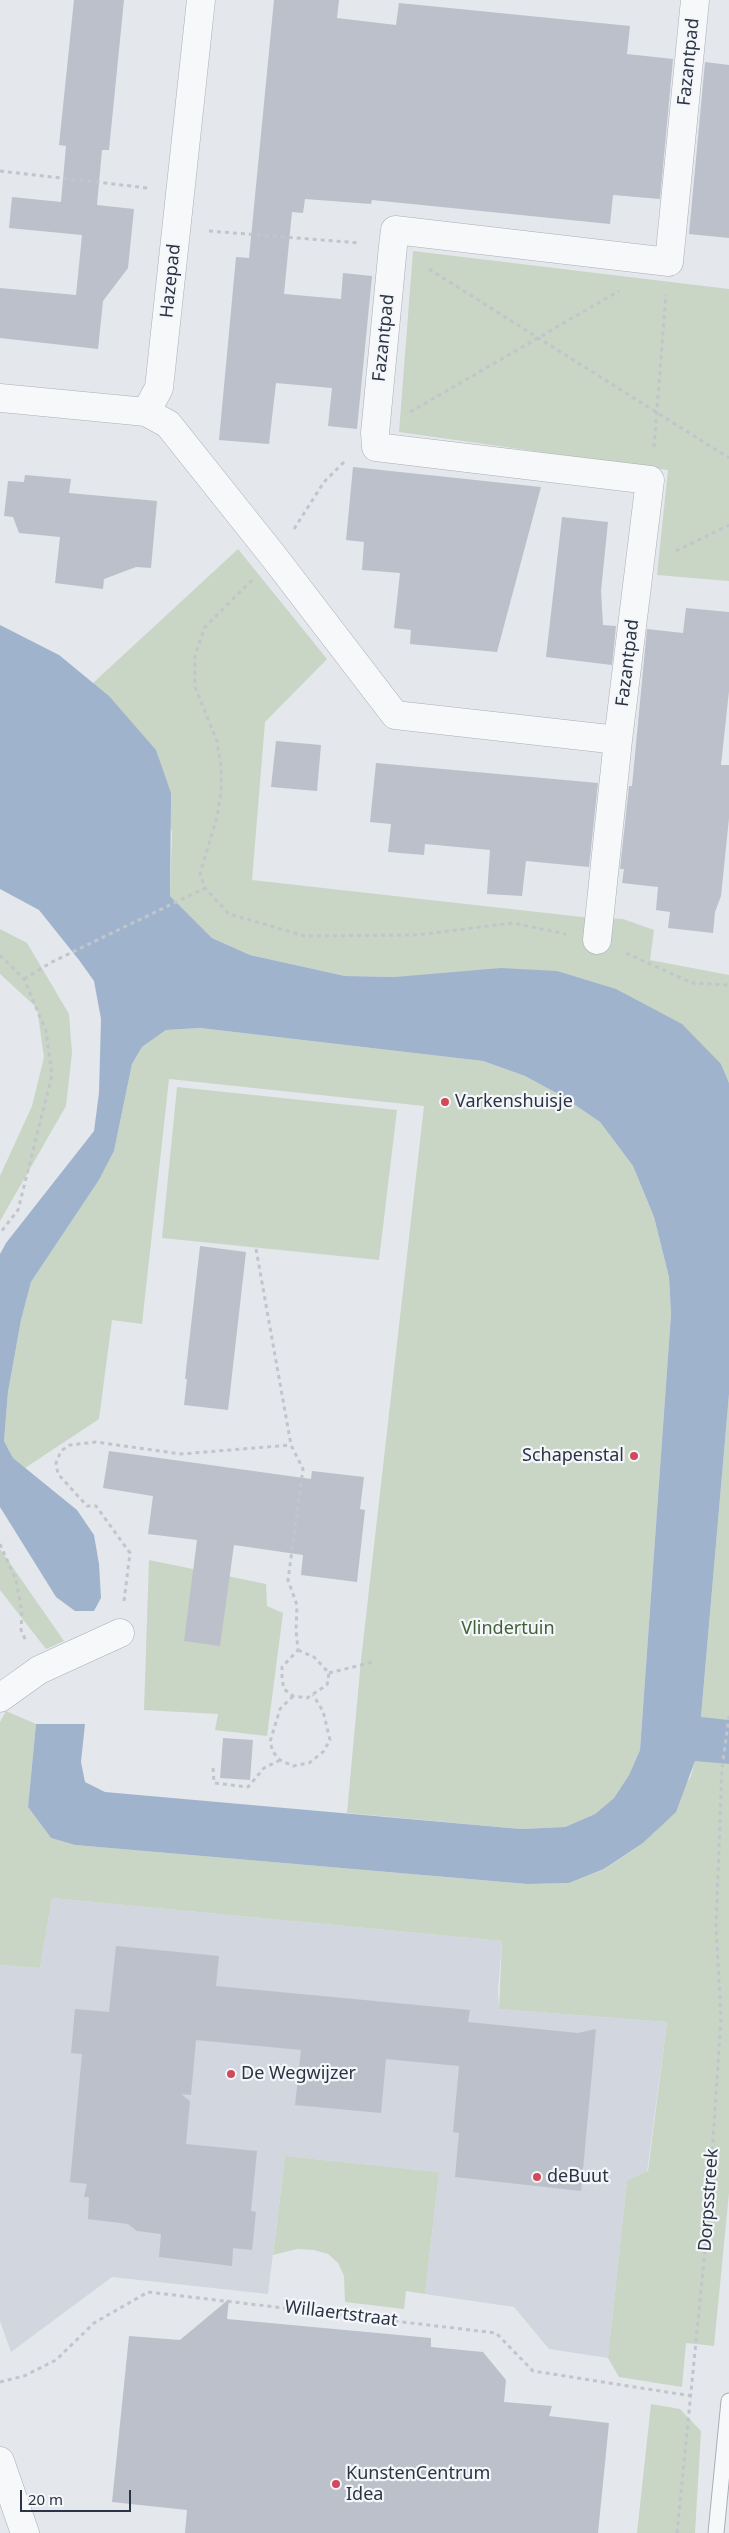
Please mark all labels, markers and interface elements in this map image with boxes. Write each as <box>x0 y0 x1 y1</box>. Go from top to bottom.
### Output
street label: Fazantpad <box>674 17 704 107</box>
street label: Hazepad <box>156 243 186 319</box>
street label: Fazantpad <box>369 293 399 383</box>
street label: Fazantpad <box>612 618 644 708</box>
place label: Varkenshuisje <box>455 1091 573 1113</box>
marker: Varkenshuisje <box>439 1096 451 1108</box>
place label: Schapenstal <box>522 1445 624 1467</box>
marker: Schapenstal <box>628 1450 640 1462</box>
park label: Vlindertuin <box>461 1618 555 1640</box>
place label: De Wegwijzer <box>241 2063 356 2085</box>
marker: De Wegwijzer <box>225 2068 237 2080</box>
street label: Dorpsstreek <box>695 2148 723 2252</box>
place label: deBuut <box>547 2166 609 2188</box>
marker: deBuut <box>531 2171 543 2183</box>
street label: Willaertstraat <box>283 2296 399 2332</box>
place label: KunstenCentrum Idea <box>346 2463 490 2506</box>
marker: KunstenCentrum Idea <box>330 2478 342 2490</box>
scale bar <box>22 2480 134 2512</box>
text: 20 m <box>28 2489 63 2509</box>

